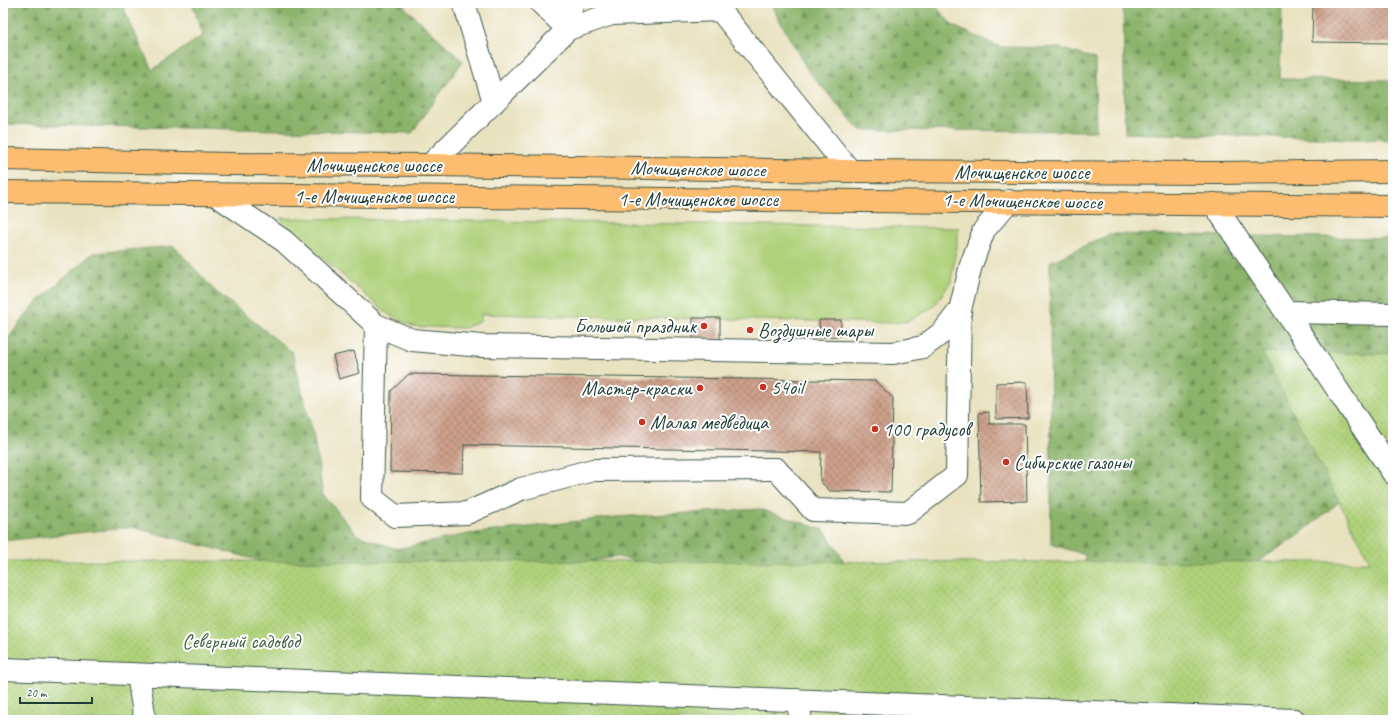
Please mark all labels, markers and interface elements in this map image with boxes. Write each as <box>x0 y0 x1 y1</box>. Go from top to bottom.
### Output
street label: Мочищенское шоссе <box>307 153 443 178</box>
street label: Мочищенское шоссе <box>630 155 767 183</box>
street label: Мочищенское шоссе <box>955 160 1091 185</box>
street label: 1-е Мочищенское шоссе <box>294 184 456 209</box>
street label: 1-е Мочищенское шоссе <box>618 187 780 212</box>
street label: 1-е Мочищенское шоссе <box>942 187 1104 215</box>
place label: Большой праздник <box>575 314 698 339</box>
place label: Воздушные шары <box>758 318 875 344</box>
marker: Большой праздник <box>699 321 709 331</box>
marker: Воздушные шары <box>745 325 755 335</box>
place label: 54oil <box>771 375 807 400</box>
place label: Мастер-краски <box>582 376 693 401</box>
marker: 54oil <box>758 382 768 392</box>
marker: Мастер-краски <box>695 383 705 393</box>
place label: Малая медведица <box>650 410 769 435</box>
marker: Малая медведица <box>637 417 647 427</box>
place label: 100 градусов <box>883 417 973 442</box>
marker: 100 градусов <box>870 424 880 434</box>
place label: Сибирские газоны <box>1014 450 1133 475</box>
marker: Сибирские газоны <box>1001 457 1011 467</box>
park label: Северный садовод <box>182 629 302 654</box>
scale bar <box>20 679 92 705</box>
text: 20 m <box>26 685 48 701</box>

